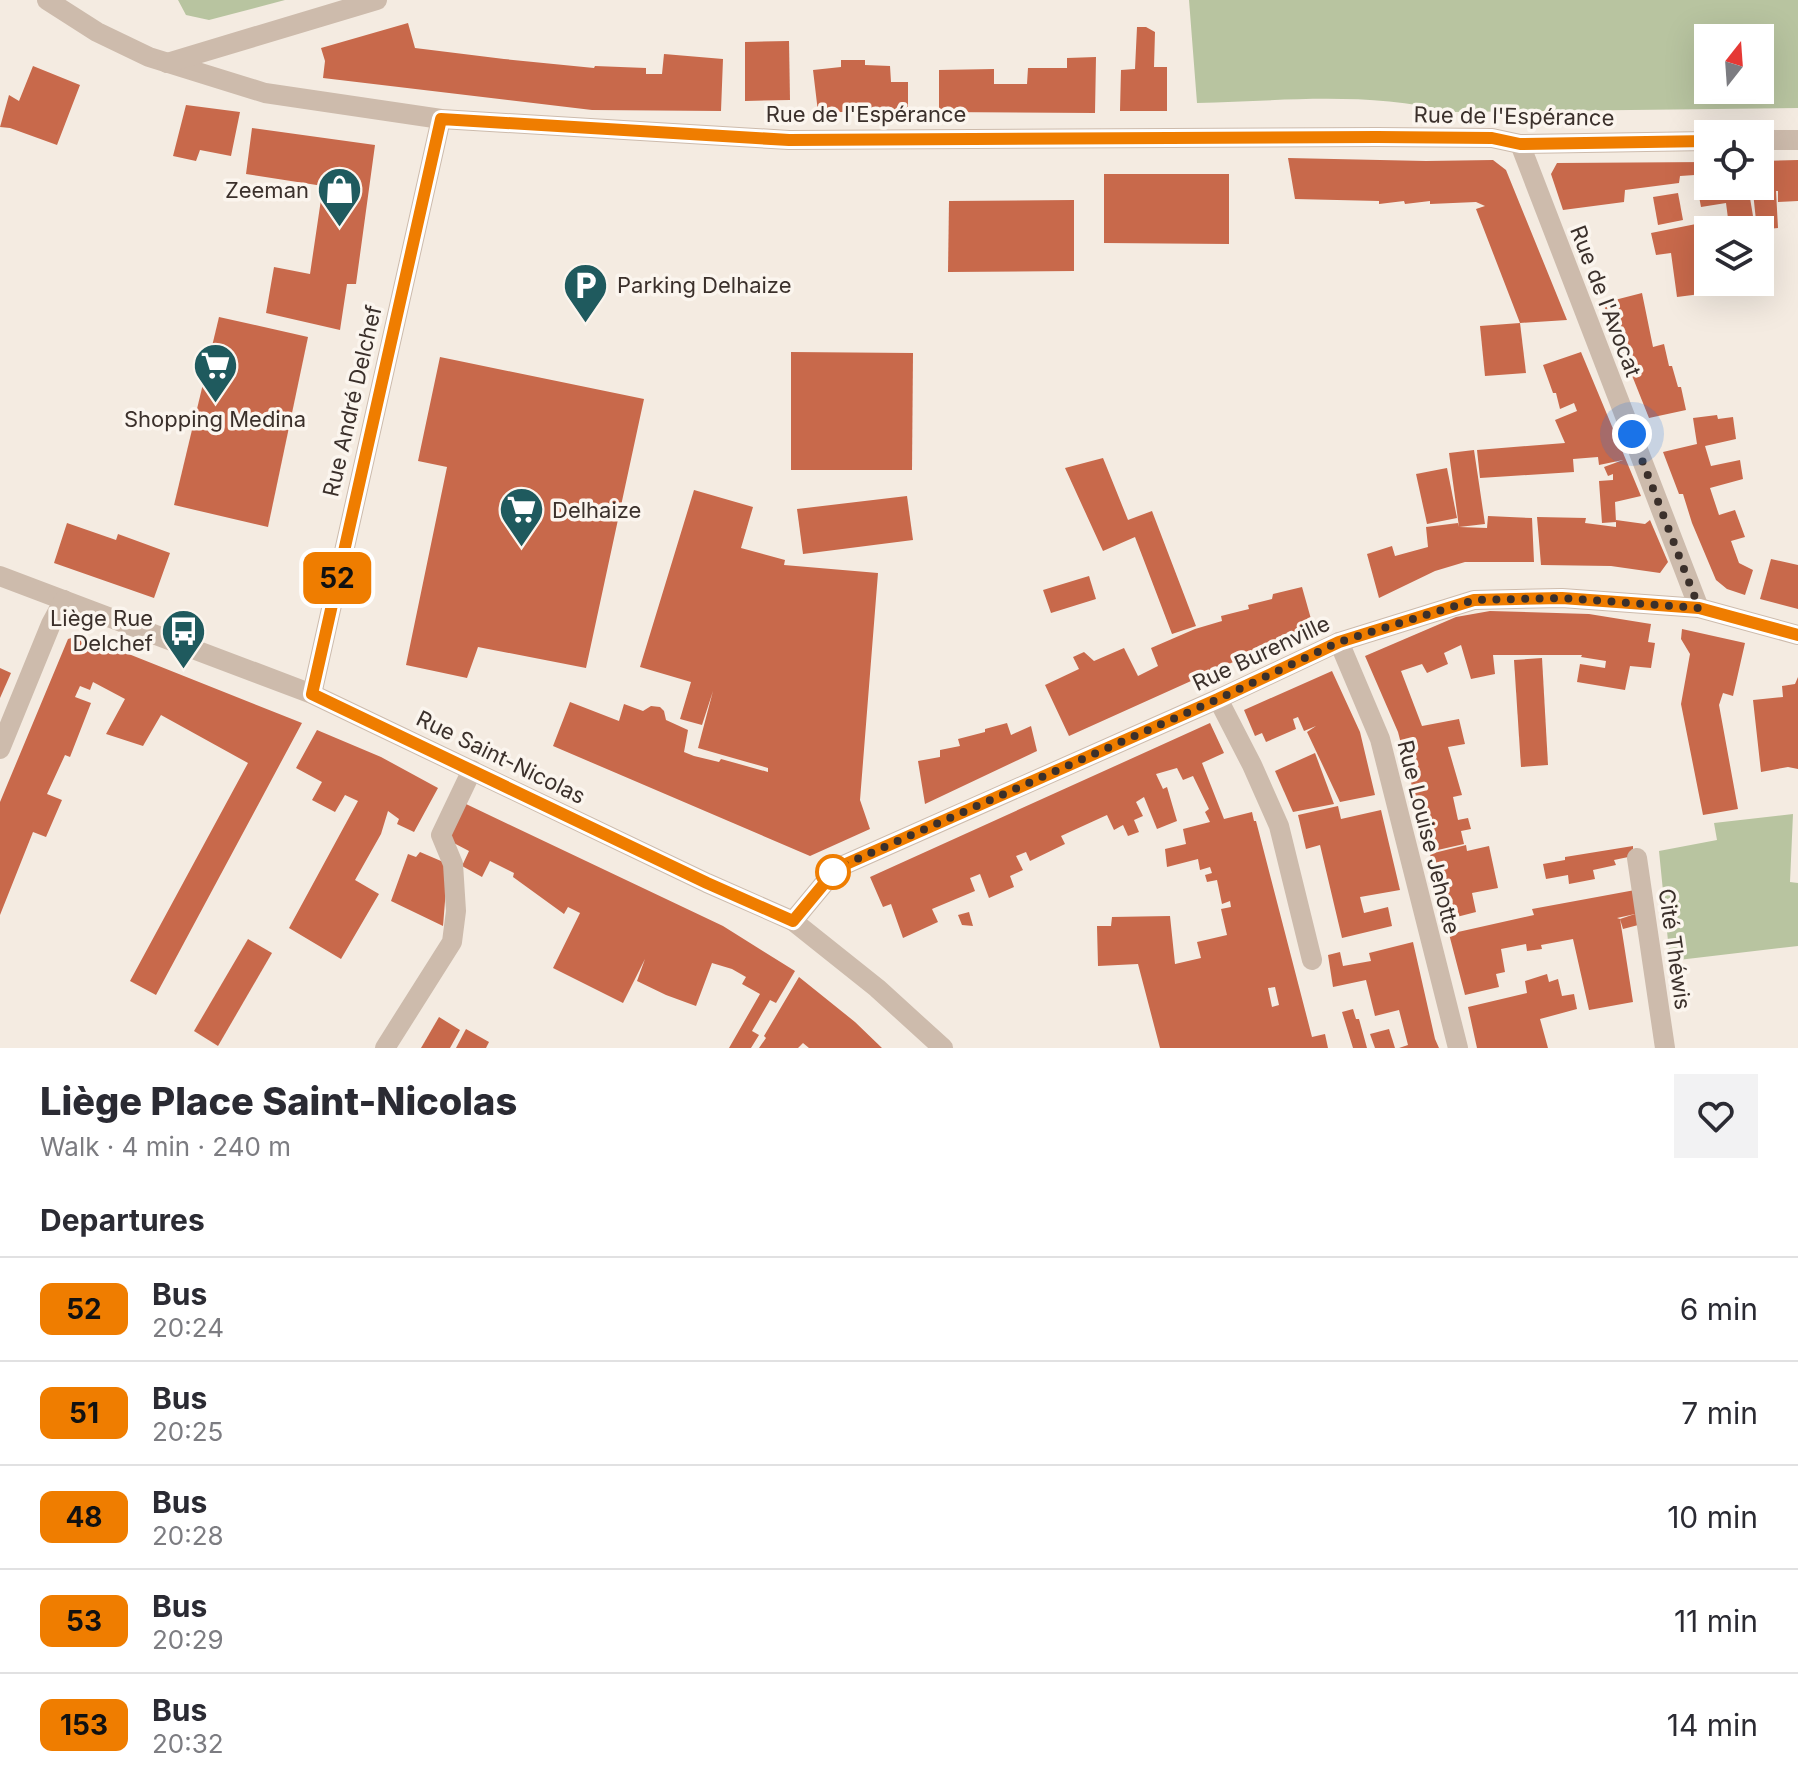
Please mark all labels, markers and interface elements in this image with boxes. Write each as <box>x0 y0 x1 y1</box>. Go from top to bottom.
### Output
north arrow <box>1694 24 1774 104</box>
map controls <box>1694 24 1774 296</box>
street label: Rue de l'Espérance <box>766 101 966 127</box>
street label: Rue de l'Espérance <box>1413 101 1615 131</box>
button: locate <box>1694 120 1774 200</box>
shop icon: Zeeman <box>316 166 364 229</box>
place label: Zeeman <box>225 177 309 203</box>
button: layers <box>1694 216 1774 296</box>
street label: Rue de l'Avocat <box>1565 222 1647 380</box>
parking icon: Parking Delhaize <box>562 261 610 324</box>
place label: Parking Delhaize <box>617 272 792 298</box>
street label: Rue André Delchef <box>317 303 387 499</box>
supermarket icon: Shopping Medina <box>191 342 239 405</box>
place label: Shopping Medina <box>124 406 306 432</box>
your location <box>1612 414 1652 454</box>
supermarket icon: Delhaize <box>497 486 545 549</box>
place label: Delhaize <box>552 497 641 523</box>
line badge: 52 <box>301 552 373 604</box>
text: 52 <box>319 561 355 595</box>
place label: Liège Rue Delchef <box>50 605 153 656</box>
bus stop icon: Liège Rue Delchef <box>160 607 208 670</box>
street label: Rue Burenville <box>1188 610 1334 696</box>
street label: Rue Saint-Nicolas <box>412 705 590 809</box>
street label: Rue Louise Jehotte <box>1392 737 1466 937</box>
unlabelled marker <box>816 855 850 889</box>
street label: Cité Théwis <box>1654 887 1696 1011</box>
button: heart <box>1674 1074 1758 1158</box>
text: Liège Place Saint-Nicolas <box>40 1078 517 1124</box>
text: Walk · 4 min · 240 m <box>40 1131 291 1162</box>
text: Departures <box>40 1202 205 1238</box>
text: Bus <box>152 1276 207 1312</box>
text: 6 min <box>1680 1291 1758 1327</box>
text: 52 <box>66 1292 102 1326</box>
text: 20:24 <box>152 1312 224 1343</box>
text: Bus <box>152 1380 207 1416</box>
text: 7 min <box>1681 1395 1758 1431</box>
text: 51 <box>69 1396 99 1430</box>
text: 20:25 <box>152 1416 223 1447</box>
text: Bus <box>152 1484 207 1520</box>
text: 10 min <box>1667 1499 1758 1535</box>
text: 48 <box>65 1500 103 1534</box>
text: 20:28 <box>152 1520 224 1551</box>
text: Bus <box>152 1588 207 1624</box>
text: 11 min <box>1674 1603 1758 1639</box>
text: 53 <box>66 1604 102 1638</box>
text: 20:29 <box>152 1624 224 1655</box>
text: Bus <box>152 1692 207 1728</box>
text: 14 min <box>1667 1707 1758 1743</box>
text: 153 <box>60 1708 108 1742</box>
text: 20:32 <box>152 1728 224 1759</box>

